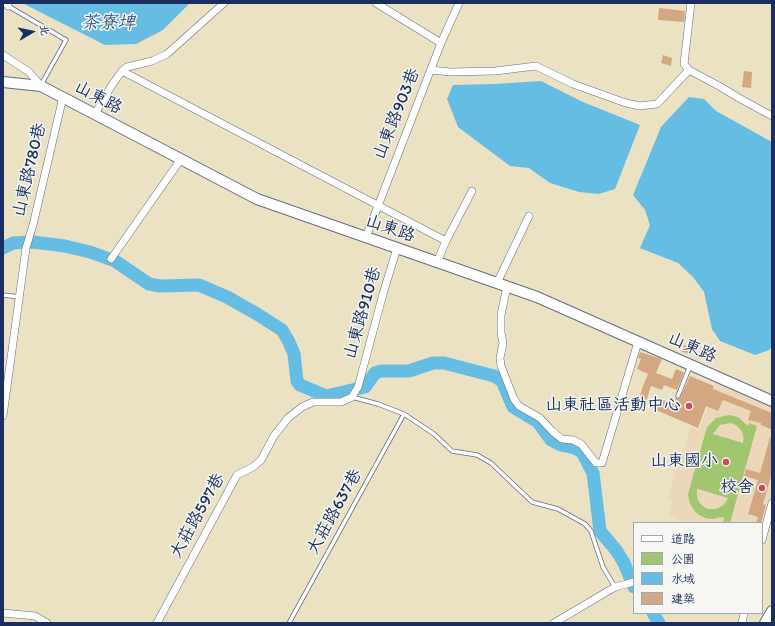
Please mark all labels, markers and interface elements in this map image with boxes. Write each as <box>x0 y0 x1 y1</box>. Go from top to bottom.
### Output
north arrow <box>12 12 52 52</box>
water label: 茶寮埤 <box>81 12 135 34</box>
text: 北 <box>37 24 52 36</box>
street label: 山東路903巷 <box>369 65 425 163</box>
street label: 山東路 <box>71 77 125 119</box>
street label: 山東路780巷 <box>9 121 51 219</box>
street label: 山東路 <box>363 211 417 247</box>
street label: 山東路910巷 <box>340 264 386 362</box>
street label: 山東路 <box>665 328 719 368</box>
place label: 山東社區活動中心 <box>545 396 681 416</box>
marker: 山東社區活動中心 <box>684 401 694 411</box>
place label: 山東國小 <box>650 452 718 472</box>
marker: 山東國小 <box>721 457 731 467</box>
street label: 大莊路637巷 <box>303 466 367 558</box>
street label: 大莊路597巷 <box>166 470 230 562</box>
place label: 校舍 <box>720 478 754 498</box>
marker: 校舍 <box>757 483 767 493</box>
legend <box>633 522 763 614</box>
text: 道路 <box>671 532 695 546</box>
text: 公園 <box>671 552 695 566</box>
text: 水域 <box>671 572 695 586</box>
text: 建築 <box>671 592 695 606</box>

